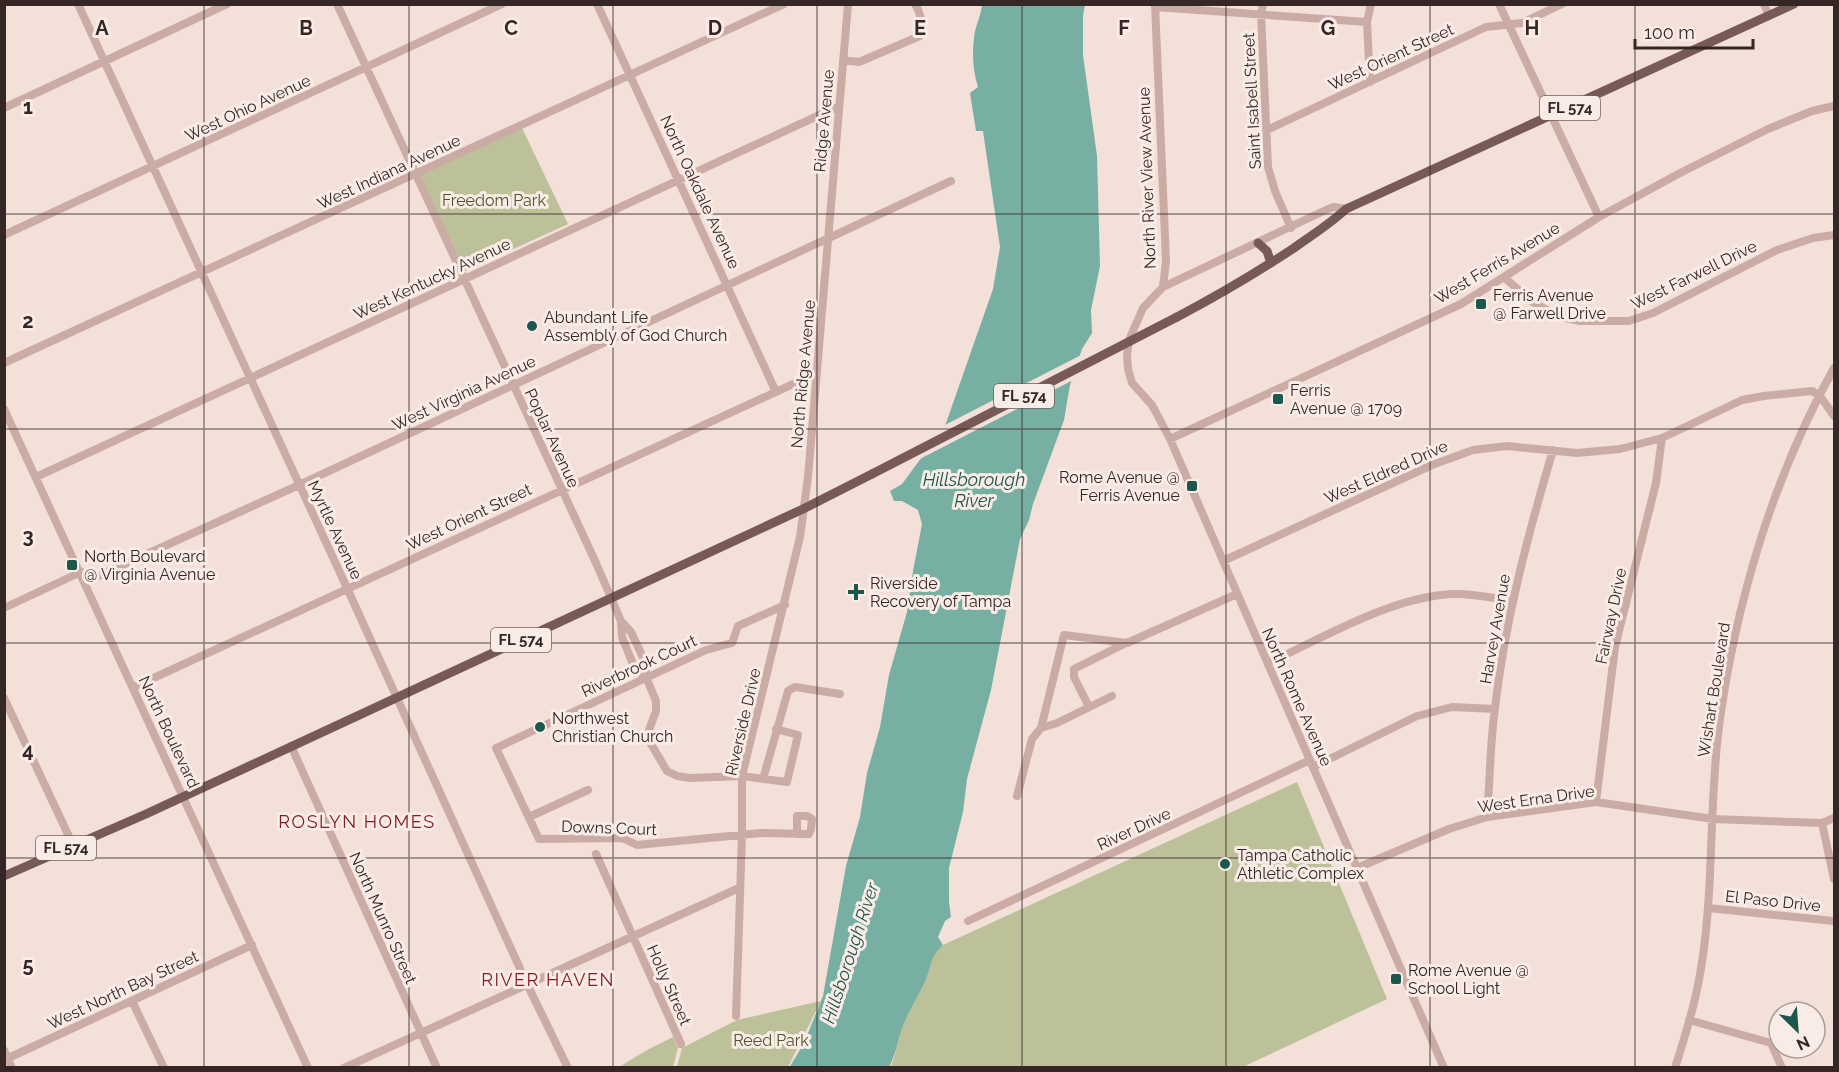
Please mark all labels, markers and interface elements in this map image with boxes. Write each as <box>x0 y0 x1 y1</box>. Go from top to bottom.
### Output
scale bar <box>1635 12 1754 50</box>
text: A <box>95 16 109 40</box>
text: B <box>299 16 313 40</box>
text: C <box>504 16 518 40</box>
text: D <box>708 16 722 40</box>
text: E <box>914 16 926 40</box>
text: F <box>1118 16 1130 40</box>
text: G <box>1321 16 1335 40</box>
text: H <box>1525 16 1539 40</box>
street label: West Orient Street <box>1325 19 1457 94</box>
text: 100 m <box>1644 22 1695 43</box>
street label: Saint Isabell Street <box>1239 32 1265 170</box>
street label: Ridge Avenue <box>810 69 838 173</box>
street label: West Ohio Avenue <box>182 71 314 145</box>
street label: North River View Avenue <box>1134 87 1160 269</box>
text: 1 <box>23 95 33 119</box>
road number: FL 574 <box>1540 96 1600 120</box>
street label: North Oakdale Avenue <box>656 112 744 272</box>
street label: West Indiana Avenue <box>315 131 463 213</box>
park label: Freedom Park <box>442 191 546 210</box>
street label: West Ferris Avenue <box>1431 218 1563 308</box>
street label: West Kentucky Avenue <box>351 234 513 324</box>
street label: West Farwell Drive <box>1628 236 1760 314</box>
place label: Ferris Avenue @ Farwell Drive <box>1493 286 1606 323</box>
marker: Ferris Avenue @ Farwell Drive <box>1474 297 1488 311</box>
street label: North Ridge Avenue <box>787 299 819 449</box>
place label: Abundant Life Assembly of God Church <box>544 308 727 345</box>
text: 2 <box>22 309 34 333</box>
marker: Abundant Life Assembly of God Church <box>525 319 539 333</box>
street label: West Virginia Avenue <box>389 351 539 435</box>
place label: Ferris Avenue @ 1709 <box>1290 381 1402 418</box>
road number: FL 574 <box>994 384 1054 408</box>
street label: Poplar Avenue <box>521 385 583 491</box>
marker: Ferris Avenue @ 1709 <box>1271 392 1285 406</box>
street label: West Eldred Drive <box>1321 436 1451 508</box>
place label: Rome Avenue @ Ferris Avenue <box>1059 468 1180 505</box>
water label: Hillsborough River <box>923 469 1025 511</box>
street label: Myrtle Avenue <box>304 477 366 583</box>
street label: West Orient Street <box>403 479 535 554</box>
marker: Rome Avenue @ Ferris Avenue <box>1185 479 1199 493</box>
text: 3 <box>22 524 34 548</box>
place label: North Boulevard @ Virginia Avenue <box>84 547 215 584</box>
marker: North Boulevard @ Virginia Avenue <box>65 558 79 572</box>
street label: Fairway Drive <box>1592 566 1630 666</box>
street label: Harvey Avenue <box>1476 572 1514 686</box>
place label: Riverside Recovery of Tampa <box>870 574 1011 611</box>
marker: Riverside Recovery of Tampa <box>847 583 865 601</box>
street label: Wishart Boulevard <box>1694 621 1734 759</box>
street label: North Rome Avenue <box>1258 625 1336 769</box>
road number: FL 574 <box>491 628 551 652</box>
street label: Riverbrook Court <box>578 631 700 701</box>
street label: Riverside Drive <box>721 666 765 778</box>
street label: North Boulevard <box>135 673 203 791</box>
place label: Northwest Christian Church <box>552 709 673 746</box>
marker: Northwest Christian Church <box>533 720 547 734</box>
text: 4 <box>22 738 34 762</box>
street label: West Erna Drive <box>1476 781 1596 817</box>
street label: River Drive <box>1094 804 1174 854</box>
district label: ROSLYN HOMES <box>278 811 436 832</box>
street label: Downs Court <box>561 817 658 839</box>
road number: FL 574 <box>36 836 96 860</box>
place label: Tampa Catholic Athletic Complex <box>1237 846 1364 883</box>
street label: North Munro Street <box>345 849 421 987</box>
marker: Tampa Catholic Athletic Complex <box>1218 857 1232 871</box>
water label: Hillsborough River <box>817 879 883 1026</box>
street label: El Paso Drive <box>1724 887 1822 915</box>
street label: Holly Street <box>643 942 695 1029</box>
street label: West North Bay Street <box>45 946 202 1033</box>
text: 5 <box>22 953 34 977</box>
place label: Rome Avenue @ School Light <box>1408 961 1529 998</box>
district label: RIVER HAVEN <box>481 969 615 990</box>
marker: Rome Avenue @ School Light <box>1389 972 1403 986</box>
north arrow <box>1767 1000 1827 1060</box>
park label: Reed Park <box>733 1031 809 1050</box>
text: N <box>1794 1032 1813 1054</box>

